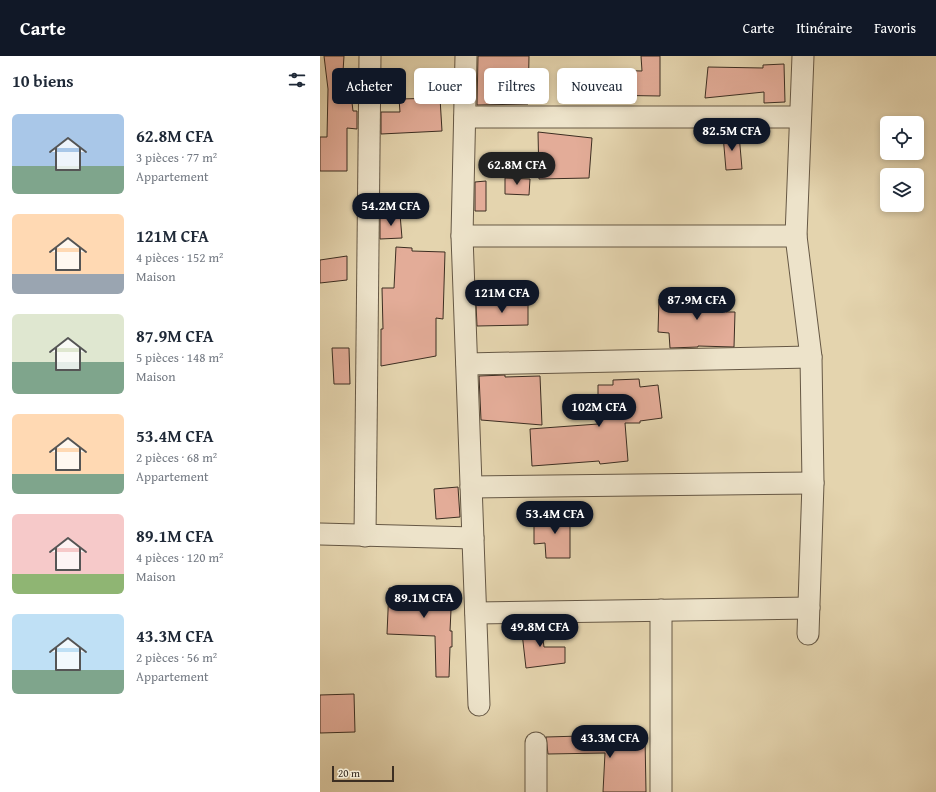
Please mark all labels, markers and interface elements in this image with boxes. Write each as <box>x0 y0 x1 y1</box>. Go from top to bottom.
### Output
text: Carte <box>20 14 66 42</box>
text: Carte <box>743 18 774 38</box>
text: Itinéraire <box>796 18 852 38</box>
text: Favoris <box>874 18 916 38</box>
text: 10 biens <box>12 68 74 93</box>
chip: Acheter <box>332 68 406 104</box>
chip: Louer <box>414 68 476 104</box>
chip: Filtres <box>484 68 549 104</box>
chip: Nouveau <box>557 68 637 104</box>
icon: filters <box>286 69 308 91</box>
map controls <box>880 116 924 212</box>
button: locate <box>880 116 924 160</box>
pin: 82.5M CFA <box>686 118 778 152</box>
text: 82.5M CFA <box>702 121 762 140</box>
text: 62.8M CFA <box>136 123 214 148</box>
icon: home <box>44 130 92 178</box>
text: 3 pièces · 77 m² <box>136 148 217 167</box>
pin: 62.8M CFA <box>471 152 563 186</box>
text: 62.8M CFA <box>487 155 547 174</box>
text: Appartement <box>136 167 209 186</box>
button: layers <box>880 168 924 212</box>
pin: 54.2M CFA <box>345 193 437 227</box>
text: 54.2M CFA <box>361 196 421 215</box>
text: 121M CFA <box>136 223 209 248</box>
icon: home <box>44 230 92 278</box>
text: 4 pièces · 152 m² <box>136 248 223 267</box>
text: Maison <box>136 267 176 286</box>
pin: 121M CFA <box>461 280 543 314</box>
text: 121M CFA <box>474 283 530 302</box>
pin: 87.9M CFA <box>651 287 743 321</box>
text: 87.9M CFA <box>667 290 727 309</box>
text: 87.9M CFA <box>136 323 214 348</box>
icon: home <box>44 330 92 378</box>
text: 5 pièces · 148 m² <box>136 348 223 367</box>
text: Maison <box>136 367 176 386</box>
pin: 102M CFA <box>558 394 640 428</box>
text: 102M CFA <box>571 397 627 416</box>
text: 53.4M CFA <box>136 423 214 448</box>
icon: home <box>44 430 92 478</box>
text: 2 pièces · 68 m² <box>136 448 217 467</box>
text: Appartement <box>136 467 209 486</box>
pin: 53.4M CFA <box>509 501 601 535</box>
text: 53.4M CFA <box>525 504 585 523</box>
text: 89.1M CFA <box>136 523 214 548</box>
icon: home <box>44 530 92 578</box>
text: 4 pièces · 120 m² <box>136 548 223 567</box>
text: Maison <box>136 567 176 586</box>
pin: 89.1M CFA <box>378 585 470 619</box>
text: 89.1M CFA <box>394 588 454 607</box>
pin: 49.8M CFA <box>494 614 586 648</box>
text: 49.8M CFA <box>510 617 570 636</box>
text: 43.3M CFA <box>136 623 214 648</box>
icon: home <box>44 630 92 678</box>
text: 2 pièces · 56 m² <box>136 648 217 667</box>
text: Appartement <box>136 667 209 686</box>
pin: 43.3M CFA <box>564 725 656 759</box>
text: 43.3M CFA <box>580 728 640 747</box>
scale bar <box>332 764 394 783</box>
text: 20 m <box>338 765 360 781</box>

